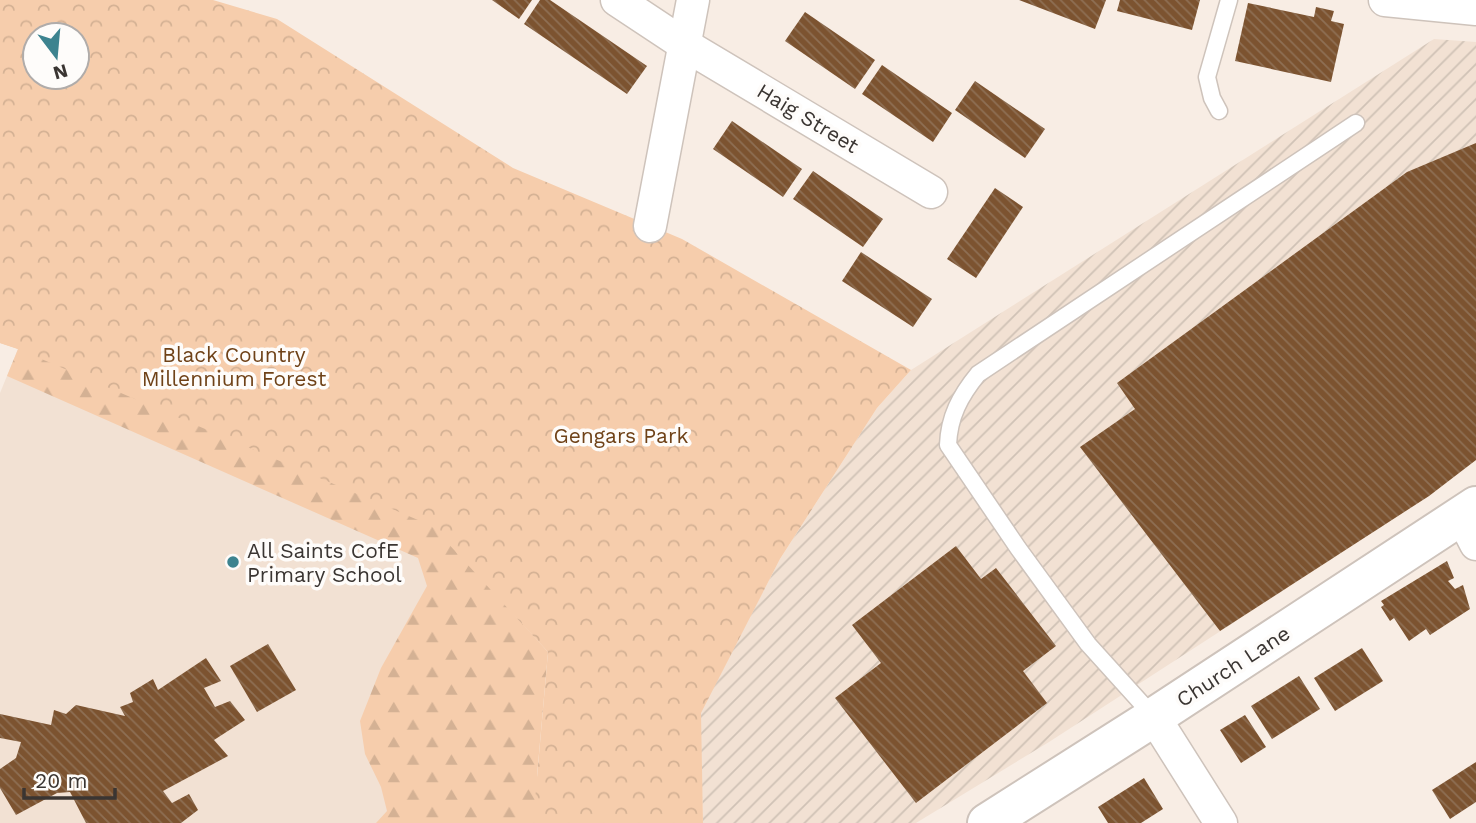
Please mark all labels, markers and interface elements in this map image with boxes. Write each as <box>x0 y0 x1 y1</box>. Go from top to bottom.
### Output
north arrow <box>21 21 91 91</box>
text: N <box>51 59 70 85</box>
street label: Haig Street <box>753 78 864 158</box>
park label: Black Country Millennium Forest <box>142 342 327 391</box>
park label: Gengars Park <box>554 423 689 448</box>
place label: All Saints CofE Primary School <box>247 538 402 587</box>
marker: All Saints CofE Primary School <box>225 554 241 570</box>
street label: Church Lane <box>1172 620 1294 712</box>
scale bar <box>24 756 116 800</box>
text: 20 m <box>35 768 87 793</box>

